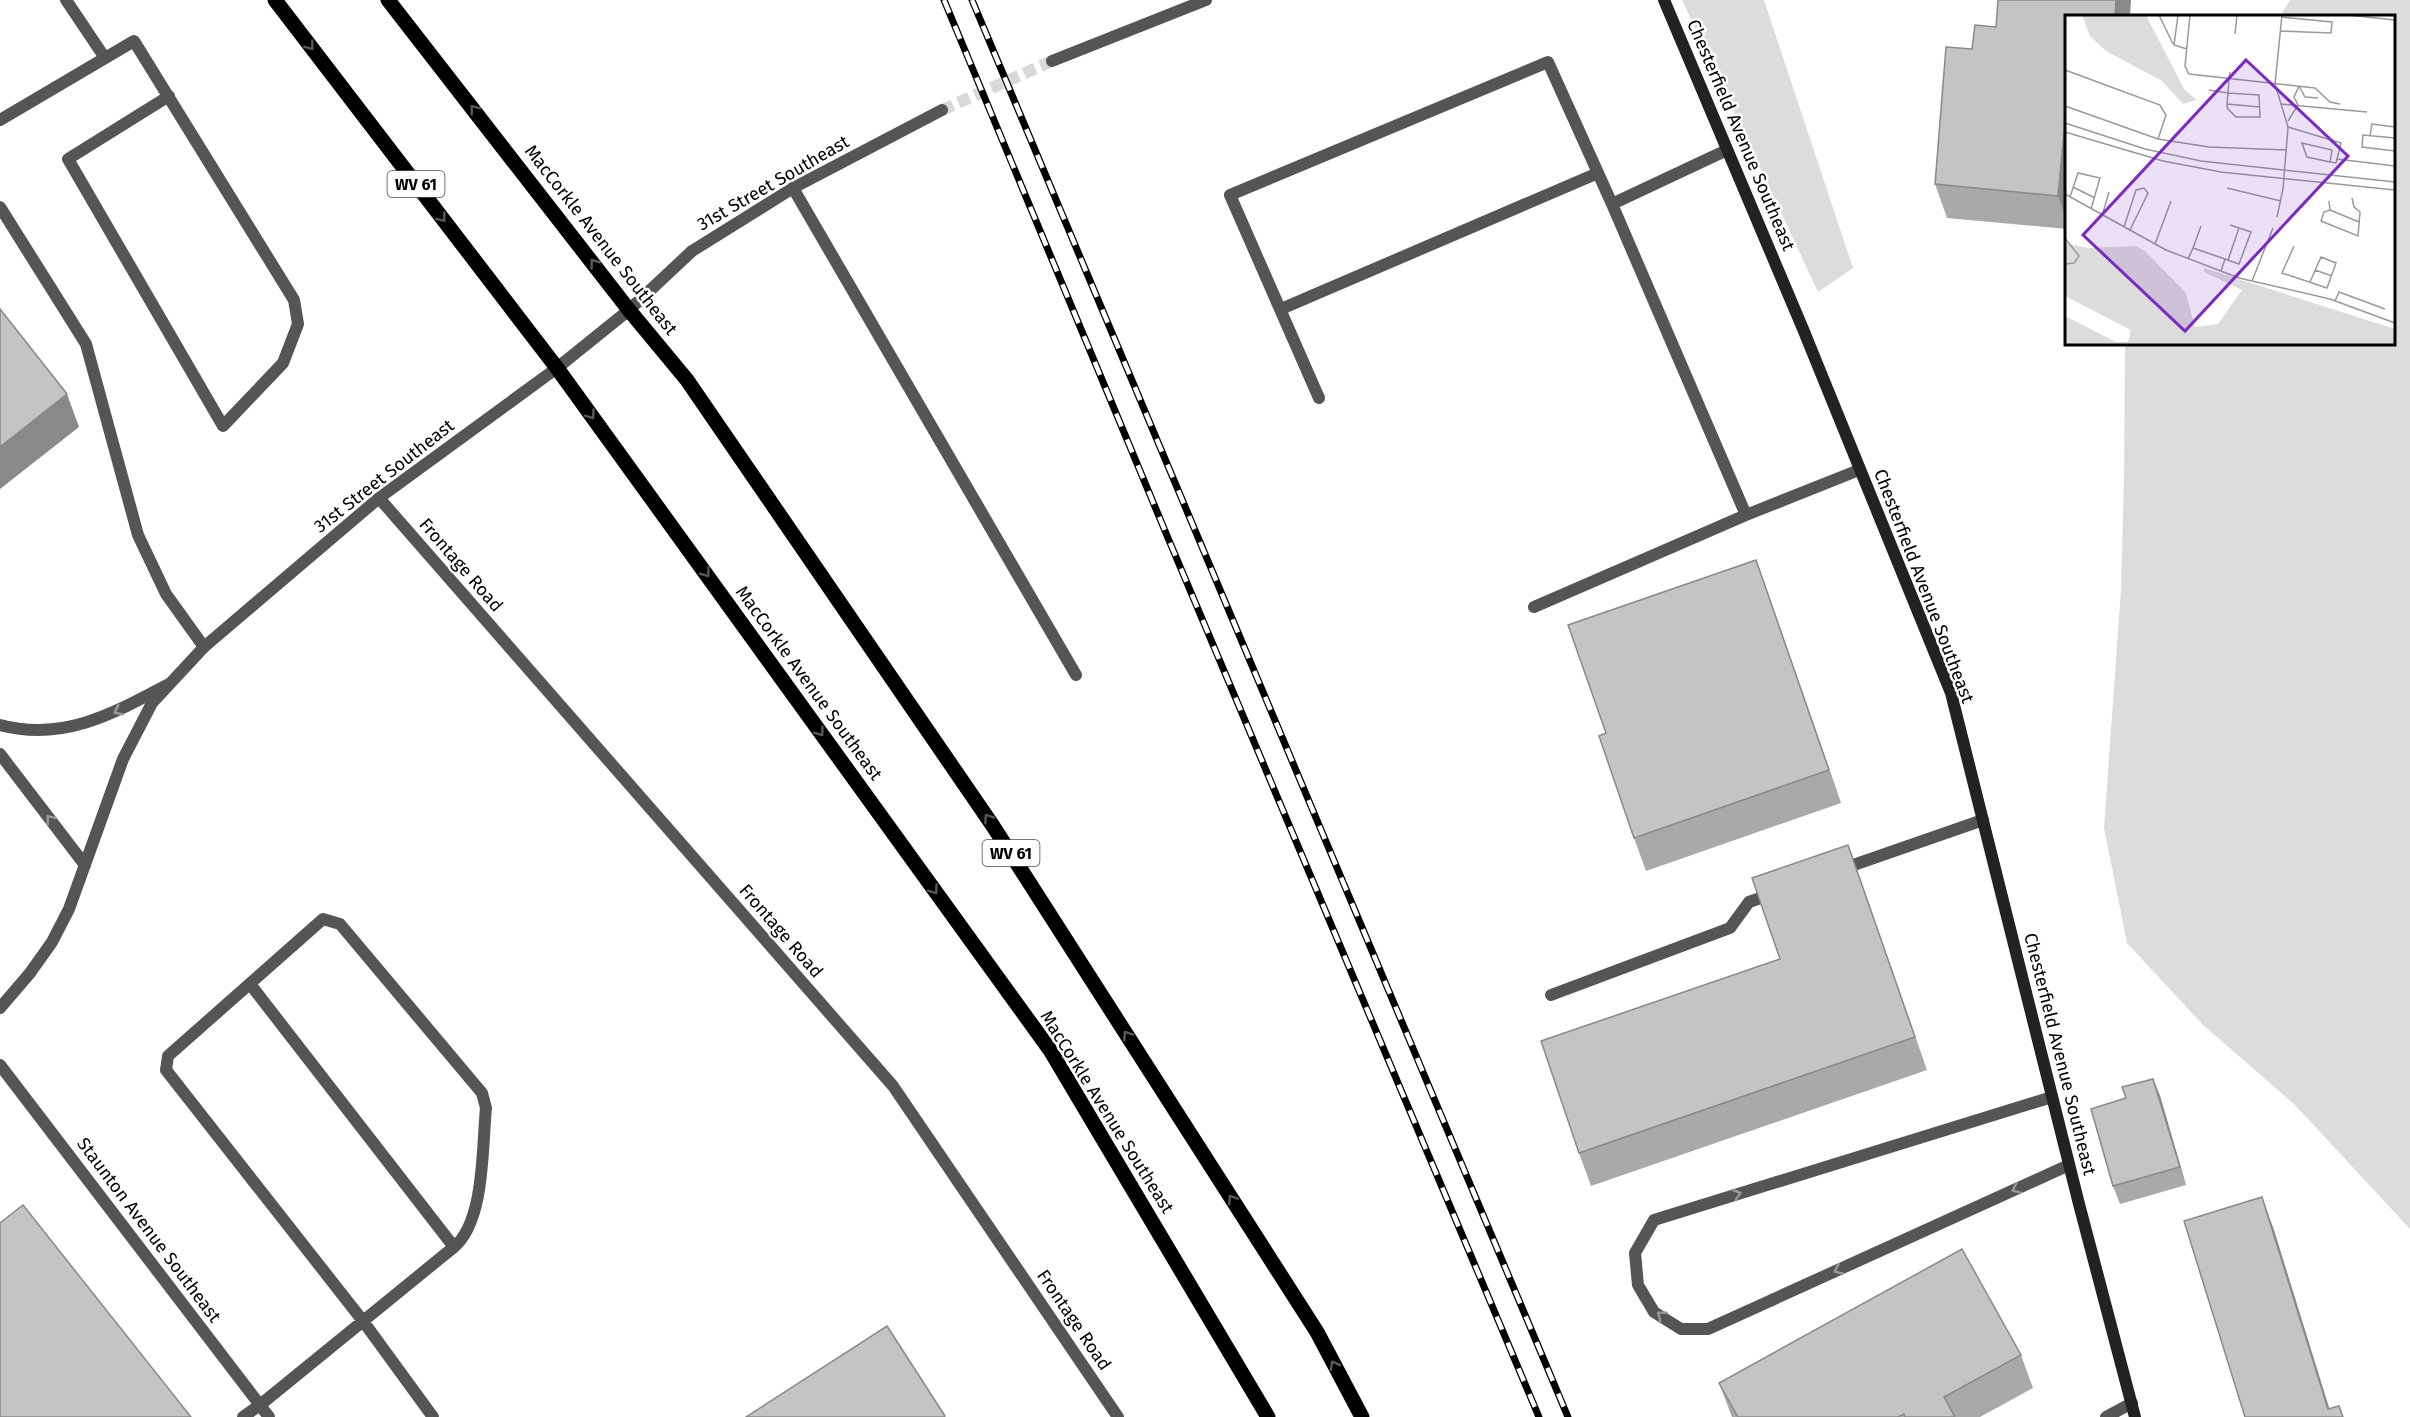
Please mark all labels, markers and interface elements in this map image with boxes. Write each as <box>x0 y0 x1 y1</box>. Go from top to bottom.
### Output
inset map <box>2065 15 2395 345</box>
street label: Chesterfield Avenue Southeast <box>1682 16 1800 254</box>
one-way arrow <box>303 40 314 51</box>
one-way arrow <box>470 105 481 116</box>
street label: 31st Street Southeast <box>693 130 853 235</box>
street label: MacCorkle Avenue Southeast <box>520 141 682 340</box>
road number: WV 61 <box>388 171 444 197</box>
one-way arrow <box>434 211 445 222</box>
one-way arrow <box>590 259 601 270</box>
one-way arrow <box>584 409 595 420</box>
street label: 31st Street Southeast <box>310 414 459 537</box>
street label: Chesterfield Avenue Southeast <box>1869 466 1979 707</box>
street label: Frontage Road <box>414 514 508 616</box>
one-way arrow <box>698 567 709 578</box>
street label: MacCorkle Avenue Southeast <box>731 581 887 785</box>
one-way arrow <box>113 703 124 715</box>
one-way arrow <box>813 725 824 736</box>
one-way arrow <box>46 814 57 825</box>
one-way arrow <box>984 814 995 825</box>
road number: WV 61 <box>982 840 1040 866</box>
street label: Frontage Road <box>734 880 828 982</box>
one-way arrow <box>927 883 938 894</box>
street label: Chesterfield Avenue Southeast <box>2019 931 2101 1178</box>
street label: MacCorkle Avenue Southeast <box>1035 1006 1179 1218</box>
one-way arrow <box>1123 1031 1134 1042</box>
street label: Staunton Avenue Southeast <box>72 1133 226 1327</box>
one-way arrow <box>2011 1182 2022 1194</box>
one-way arrow <box>1731 1189 1742 1201</box>
one-way arrow <box>1228 1195 1239 1206</box>
one-way arrow <box>1834 1263 1845 1275</box>
street label: Frontage Road <box>1032 1265 1116 1375</box>
one-way arrow <box>1656 1311 1667 1322</box>
one-way arrow <box>1330 1361 1341 1372</box>

